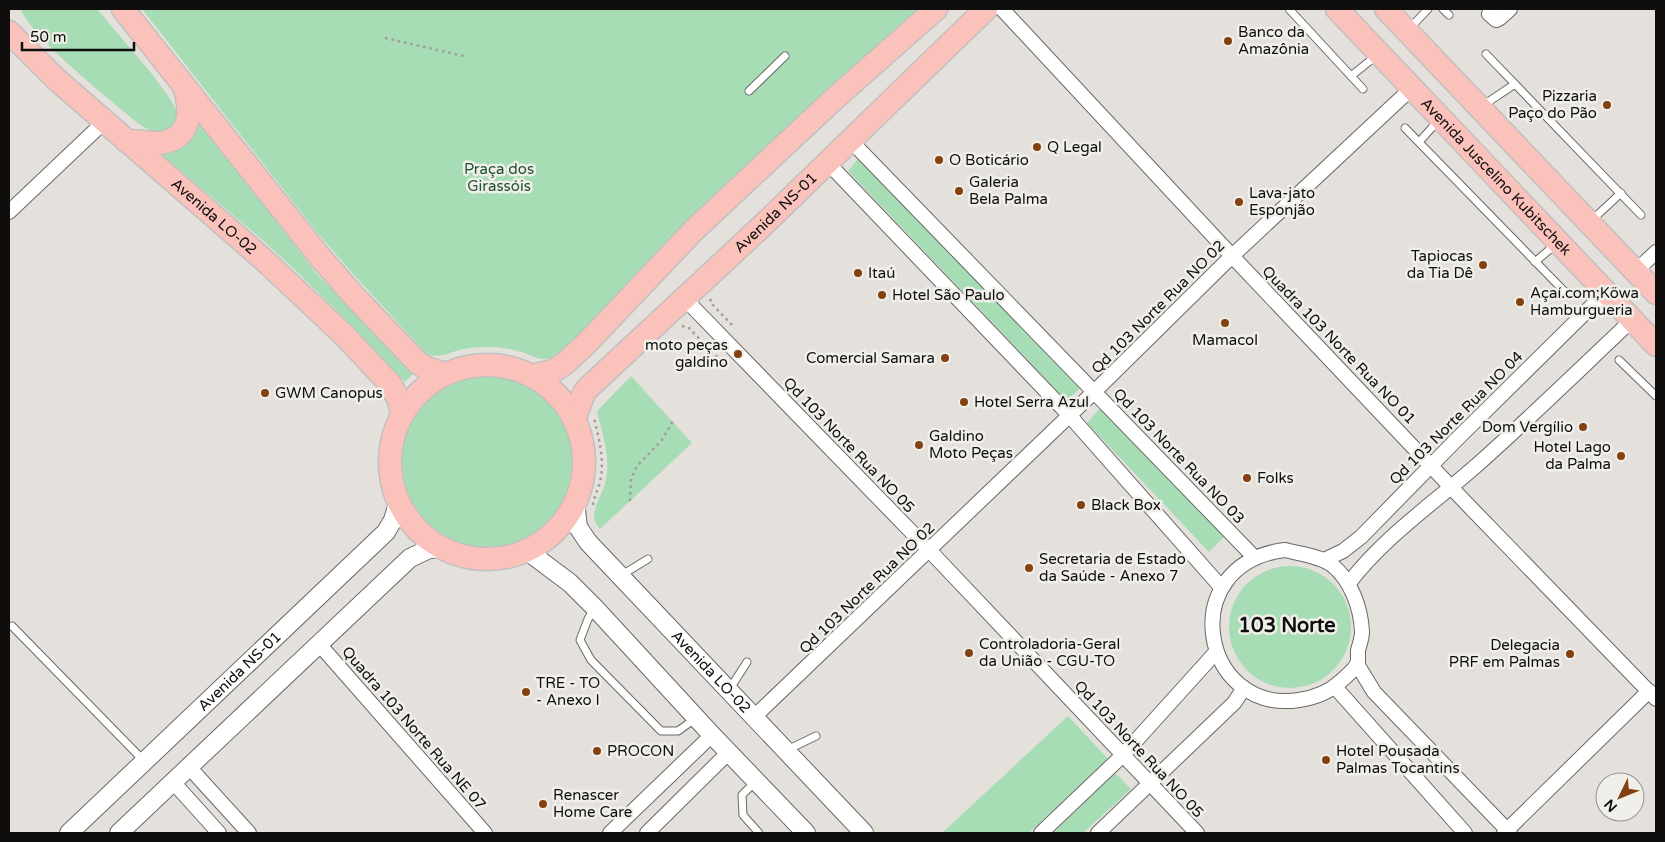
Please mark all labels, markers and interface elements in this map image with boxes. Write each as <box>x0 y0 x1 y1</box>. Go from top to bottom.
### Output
scale bar <box>22 20 135 52</box>
place label: Banco da Amazônia <box>1238 23 1309 58</box>
text: 50 m <box>30 28 67 46</box>
marker: Banco da Amazônia <box>1222 35 1234 47</box>
place label: Pizzaria Paço do Pão <box>1508 87 1597 122</box>
street label: Avenida Juscelino Kubitschek <box>1417 94 1575 259</box>
marker: Pizzaria Paço do Pão <box>1601 99 1613 111</box>
place label: Q Legal <box>1047 138 1102 156</box>
marker: Q Legal <box>1031 141 1043 153</box>
place label: O Boticário <box>949 151 1029 169</box>
marker: O Boticário <box>933 154 945 166</box>
park label: Praça dos Girassóis <box>464 160 534 195</box>
street label: Avenida NS-01 <box>730 169 821 256</box>
place label: Galeria Bela Palma <box>969 173 1048 208</box>
street label: Avenida LO-02 <box>168 174 261 259</box>
place label: Lava-jato Esponjão <box>1249 184 1315 219</box>
marker: Galeria Bela Palma <box>953 185 965 197</box>
marker: Lava-jato Esponjão <box>1233 196 1245 208</box>
street label: Qd 103 Norte Rua NO 02 <box>1088 237 1228 377</box>
place label: Tapiocas da Tia Dê <box>1407 247 1473 282</box>
marker: Tapiocas da Tia Dê <box>1477 259 1489 271</box>
street label: Quadra 103 Norte Rua NO 01 <box>1258 262 1420 428</box>
place label: Itaú <box>868 264 895 282</box>
marker: Itaú <box>852 267 864 279</box>
place label: Açaí.com;Köwa Hamburgueria <box>1530 284 1639 319</box>
place label: Hotel São Paulo <box>892 286 1005 304</box>
marker: Hotel São Paulo <box>876 289 888 301</box>
marker: Açaí.com;Köwa Hamburgueria <box>1514 296 1526 308</box>
marker: Mamacol <box>1219 317 1231 329</box>
place label: Mamacol <box>1192 331 1258 349</box>
place label: moto peças galdino <box>645 336 728 371</box>
marker: moto peças galdino <box>732 348 744 360</box>
street label: Qd 103 Norte Rua NO 04 <box>1386 348 1526 488</box>
place label: Comercial Samara <box>806 349 935 367</box>
marker: Comercial Samara <box>939 352 951 364</box>
street label: Qd 103 Norte Rua NO 05 <box>780 374 918 516</box>
place label: GWM Canopus <box>275 384 383 402</box>
street label: Qd 103 Norte Rua NO 03 <box>1110 385 1248 527</box>
marker: GWM Canopus <box>259 387 271 399</box>
place label: Hotel Serra Azul <box>974 393 1089 411</box>
marker: Hotel Serra Azul <box>958 396 970 408</box>
place label: Dom Vergílio <box>1482 418 1573 436</box>
marker: Dom Vergílio <box>1577 421 1589 433</box>
place label: Galdino Moto Peças <box>929 427 1013 462</box>
place label: Hotel Lago da Palma <box>1533 438 1611 473</box>
marker: Galdino Moto Peças <box>913 439 925 451</box>
marker: Hotel Lago da Palma <box>1615 450 1627 462</box>
place label: Folks <box>1257 469 1294 487</box>
marker: Folks <box>1241 472 1253 484</box>
place label: Black Box <box>1091 496 1161 514</box>
marker: Black Box <box>1075 499 1087 511</box>
street label: Qd 103 Norte Rua NO 02 <box>796 519 938 657</box>
place label: Secretaria de Estado da Saúde - Anexo 7 <box>1039 550 1186 585</box>
marker: Secretaria de Estado da Saúde - Anexo 7 <box>1023 562 1035 574</box>
district label: 103 Norte <box>1238 614 1336 638</box>
street label: Avenida NS-01 <box>194 627 285 715</box>
street label: Avenida LO-02 <box>668 627 755 717</box>
place label: Controladoria-Geral da União - CGU-TO <box>979 635 1120 670</box>
place label: Delegacia PRF em Palmas <box>1449 636 1560 671</box>
street label: Quadra 103 Norte Rua NE 07 <box>338 643 490 813</box>
marker: Controladoria-Geral da União - CGU-TO <box>963 647 975 659</box>
marker: Delegacia PRF em Palmas <box>1564 648 1576 660</box>
place label: TRE - TO - Anexo I <box>536 674 600 709</box>
street label: Qd 103 Norte Rua NO 05 <box>1071 677 1207 821</box>
marker: TRE - TO - Anexo I <box>520 686 532 698</box>
place label: PROCON <box>607 742 674 760</box>
place label: Hotel Pousada Palmas Tocantins <box>1336 742 1460 777</box>
marker: PROCON <box>591 745 603 757</box>
marker: Hotel Pousada Palmas Tocantins <box>1320 754 1332 766</box>
north arrow <box>1595 772 1645 822</box>
place label: Renascer Home Care <box>553 786 632 821</box>
text: N <box>1601 796 1621 815</box>
marker: Renascer Home Care <box>537 798 549 810</box>

